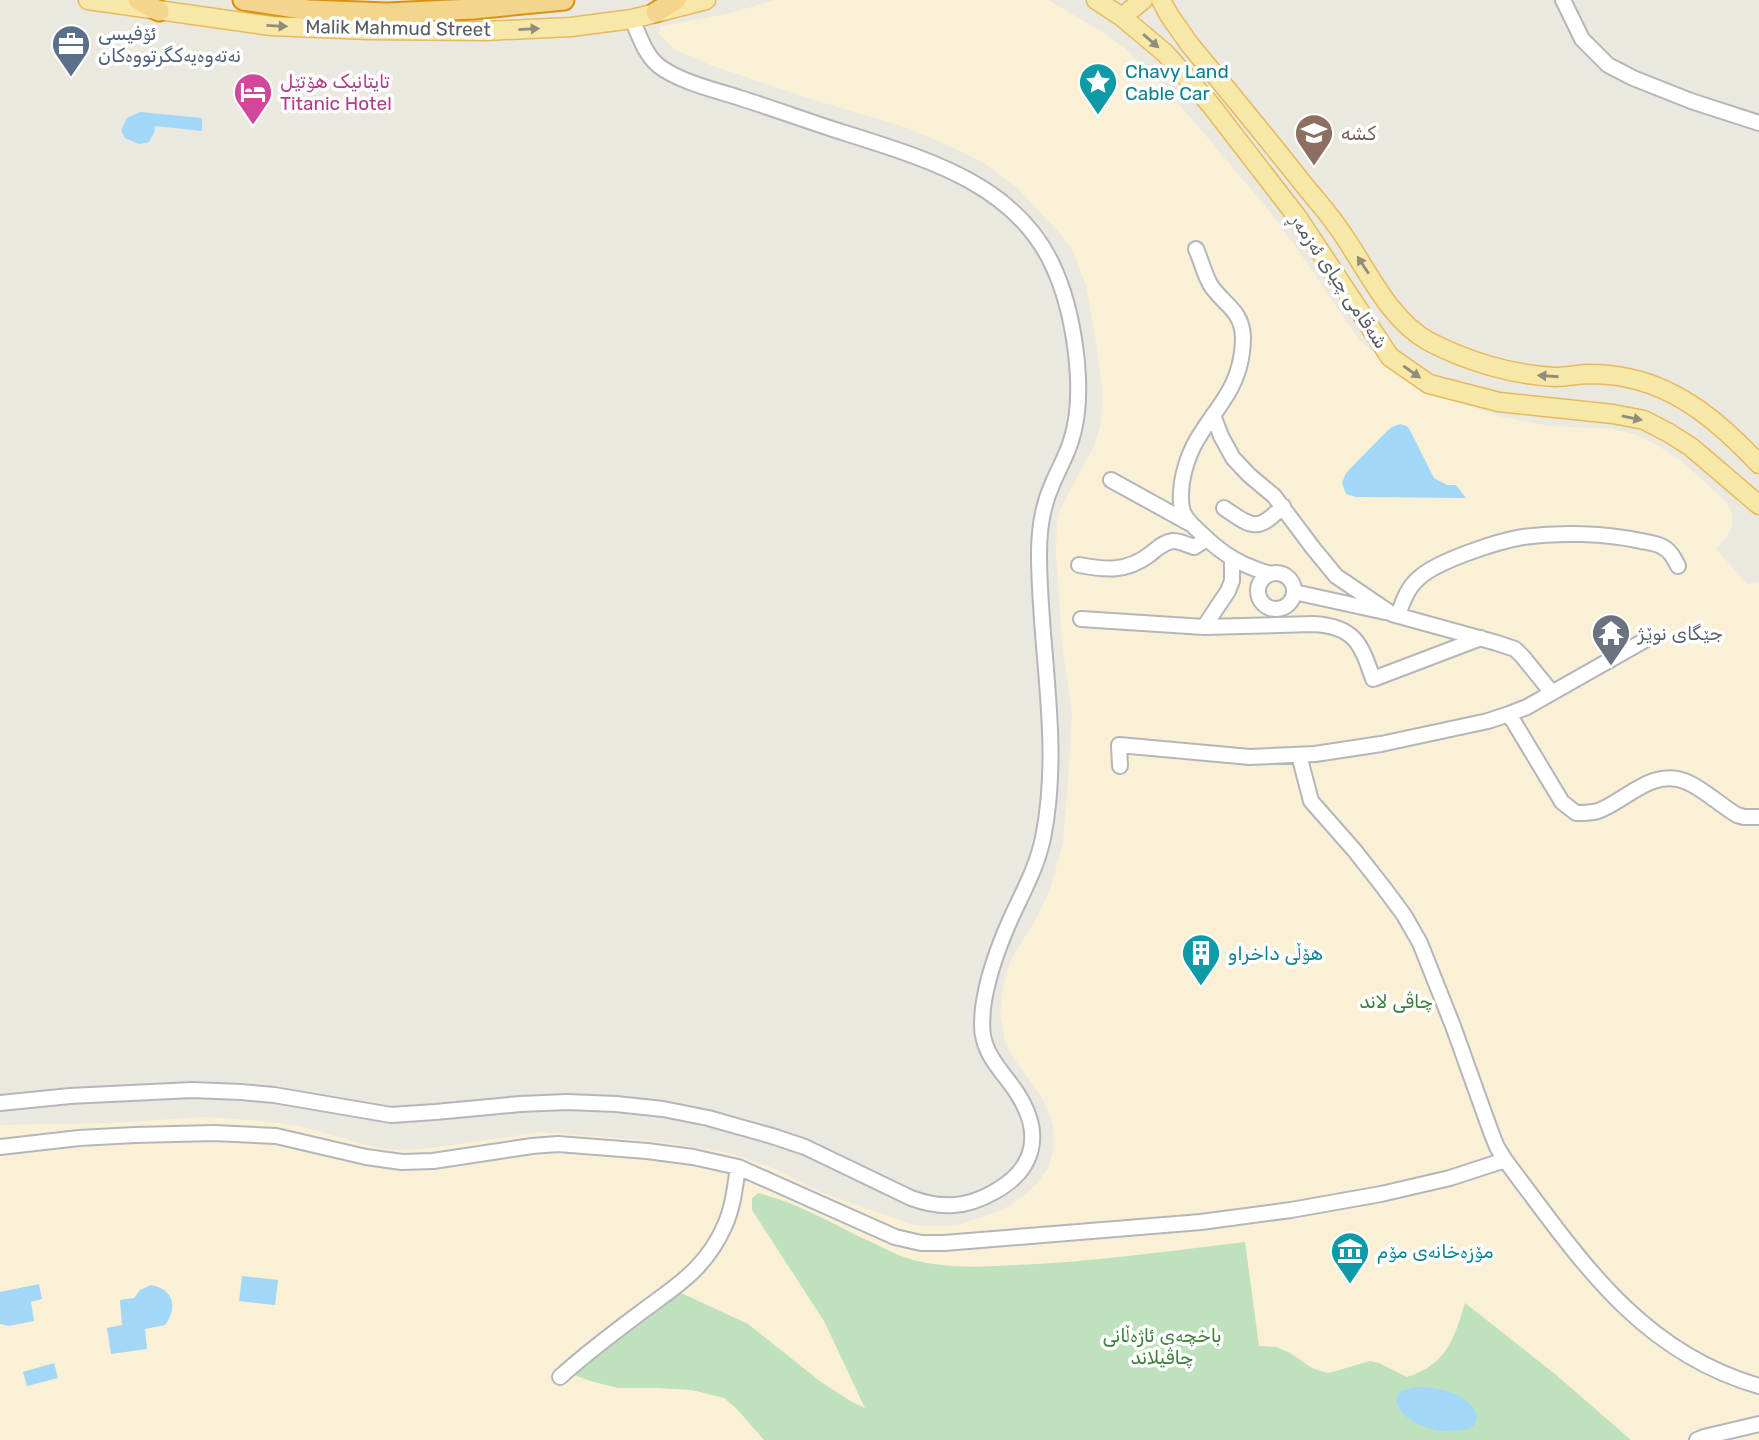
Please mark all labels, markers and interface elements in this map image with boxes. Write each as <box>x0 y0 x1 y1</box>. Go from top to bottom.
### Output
street label: Malik Mahmud Street <box>305 15 491 41</box>
one-way arrow <box>267 20 289 31</box>
place label: ئۆفیسی نەتەوەیەکگرتووەکان <box>98 22 241 67</box>
office icon: ئۆفیسی نەتەوەیەکگرتووەکان <box>50 23 92 78</box>
one-way arrow <box>518 23 540 34</box>
one-way arrow <box>1142 33 1159 48</box>
place label: Chavy Land Cable Car <box>1125 60 1229 105</box>
place icon: Chavy Land Cable Car <box>1077 61 1119 116</box>
place label: تایتانیک هۆتێل Titanic Hotel <box>280 70 392 115</box>
hotel icon: تایتانیک هۆتێل Titanic Hotel <box>232 71 274 126</box>
school or university icon: كشه <box>1293 112 1335 167</box>
place label: كشه <box>1341 122 1376 145</box>
street label: شەقامی چیای ئەزمەڕ <box>1282 208 1393 355</box>
one-way arrow <box>1356 255 1369 274</box>
one-way arrow <box>1402 365 1421 378</box>
one-way arrow <box>1537 370 1559 381</box>
one-way arrow <box>1621 412 1643 423</box>
temple icon: جێگای نوێژ <box>1590 612 1632 667</box>
place label: جێگای نوێژ <box>1637 622 1723 645</box>
building icon: هۆڵی داخراو <box>1180 932 1222 987</box>
place label: هۆڵی داخراو <box>1228 942 1323 965</box>
park label: چاڤی لاند <box>1359 990 1433 1013</box>
museum icon: مۆزەخانەی مۆم <box>1329 1230 1371 1285</box>
place label: مۆزەخانەی مۆم <box>1377 1240 1493 1264</box>
park label: باخچەی ئاژەڵانی چاڤیلاند <box>1102 1324 1222 1369</box>

